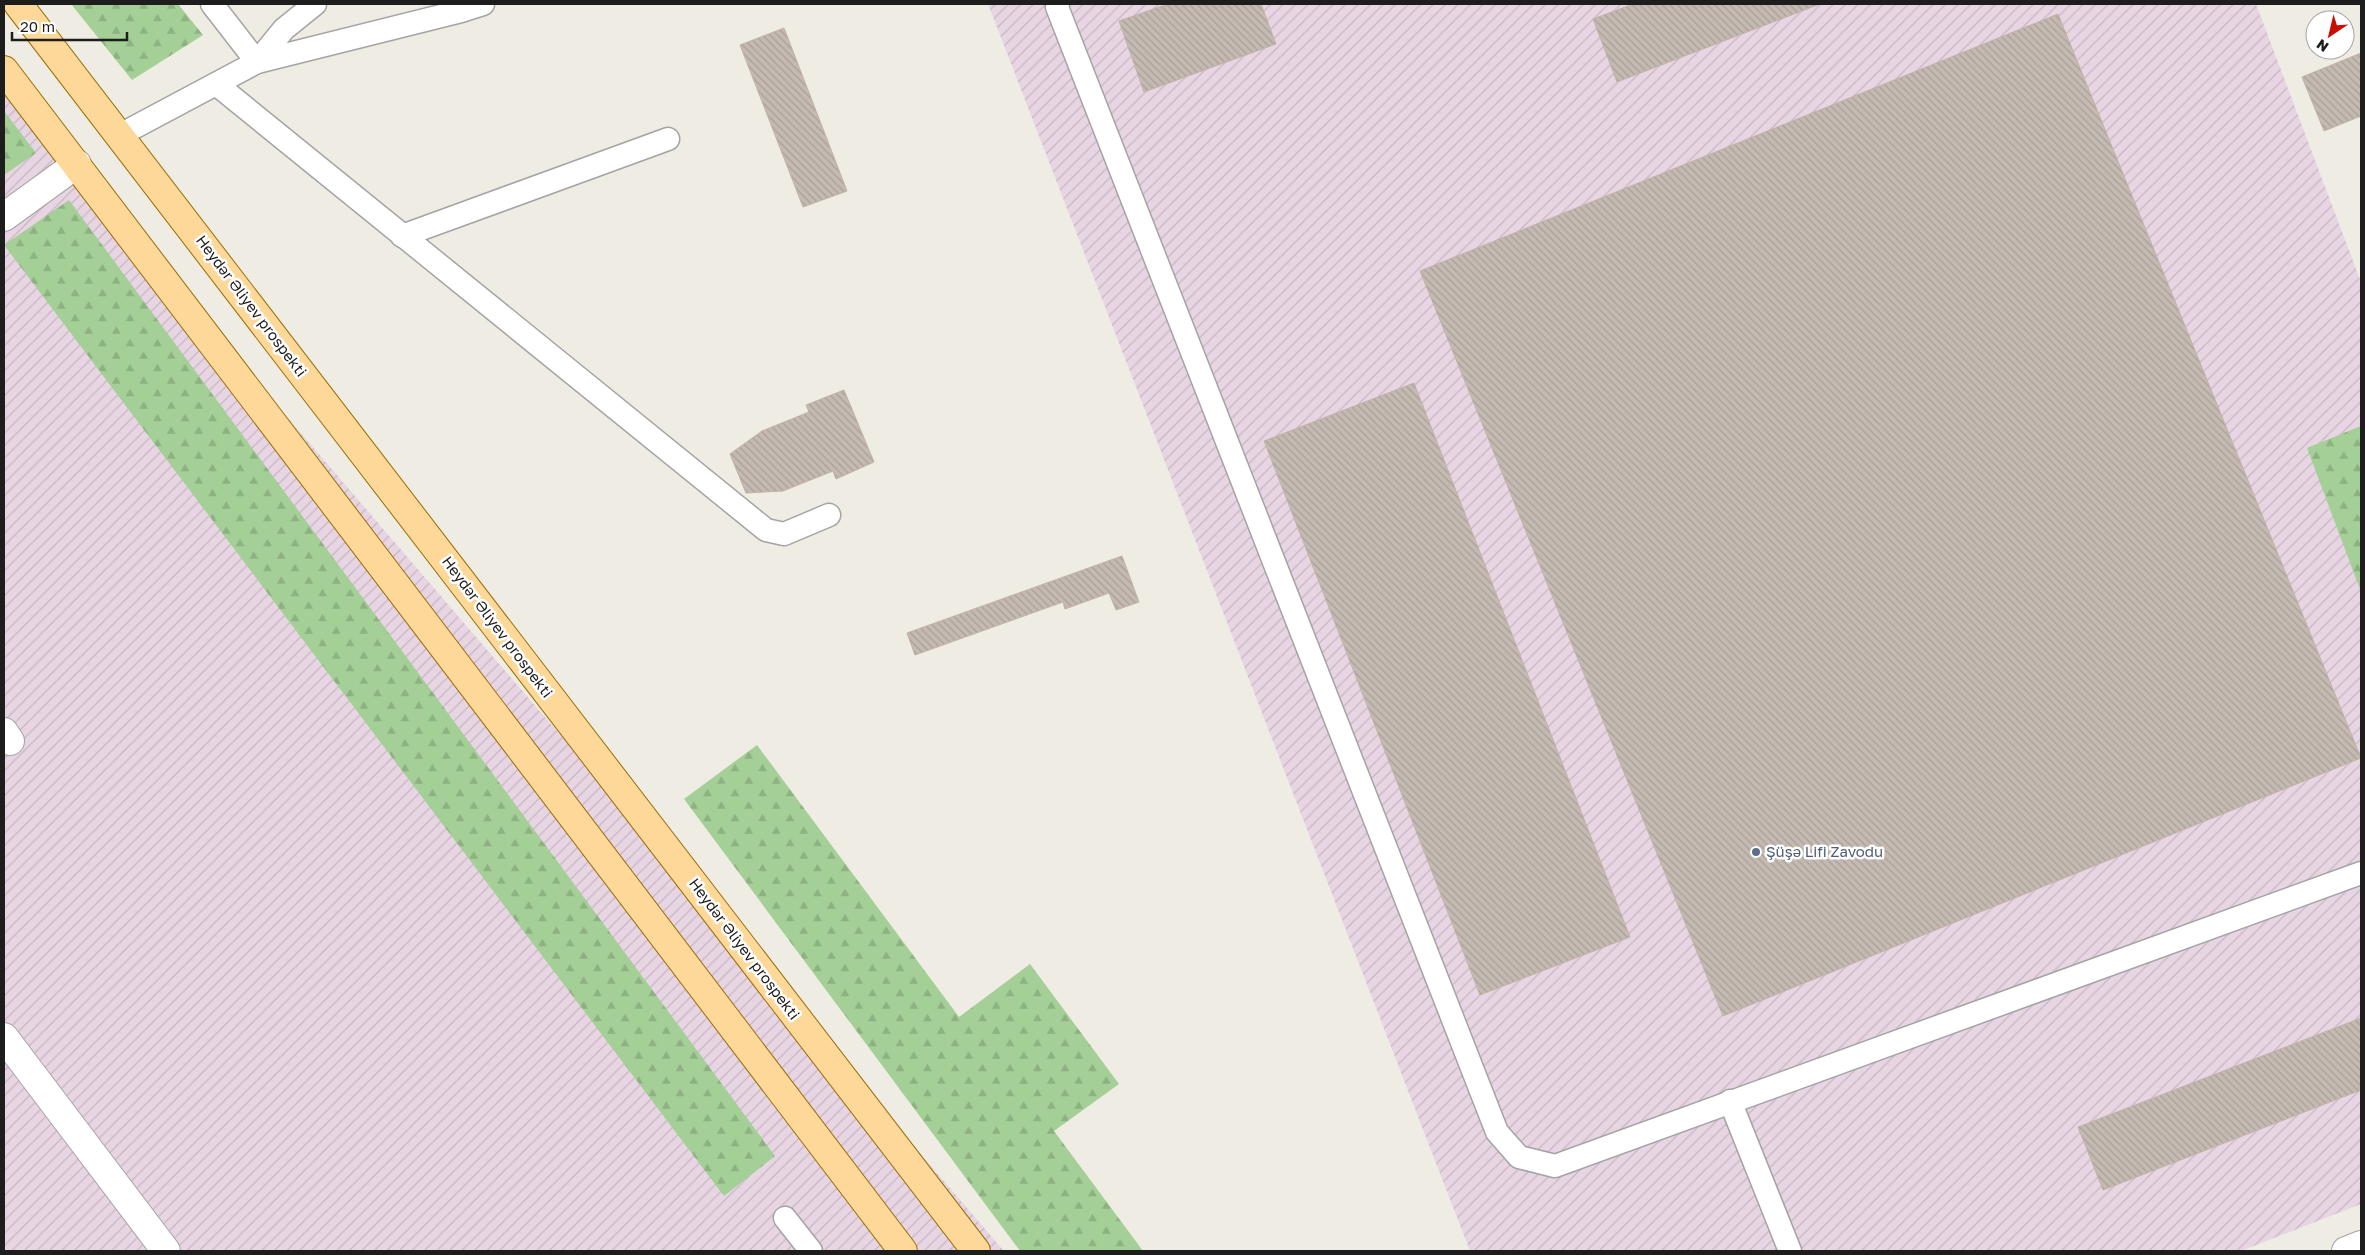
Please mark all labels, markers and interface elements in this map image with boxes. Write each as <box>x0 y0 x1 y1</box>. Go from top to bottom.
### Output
scale bar <box>12 10 128 42</box>
north arrow <box>2305 10 2355 60</box>
text: 20 m <box>20 17 55 35</box>
text: N <box>2313 36 2331 56</box>
street label: Heydər Əliyev prospekti <box>193 231 311 380</box>
street label: Heydər Əliyev prospekti <box>439 552 557 701</box>
place label: Şüşə Lifi Zavodu <box>1766 842 1883 860</box>
marker: Şüşə Lifi Zavodu <box>1750 846 1762 858</box>
street label: Heydər Əliyev prospekti <box>686 874 804 1023</box>

